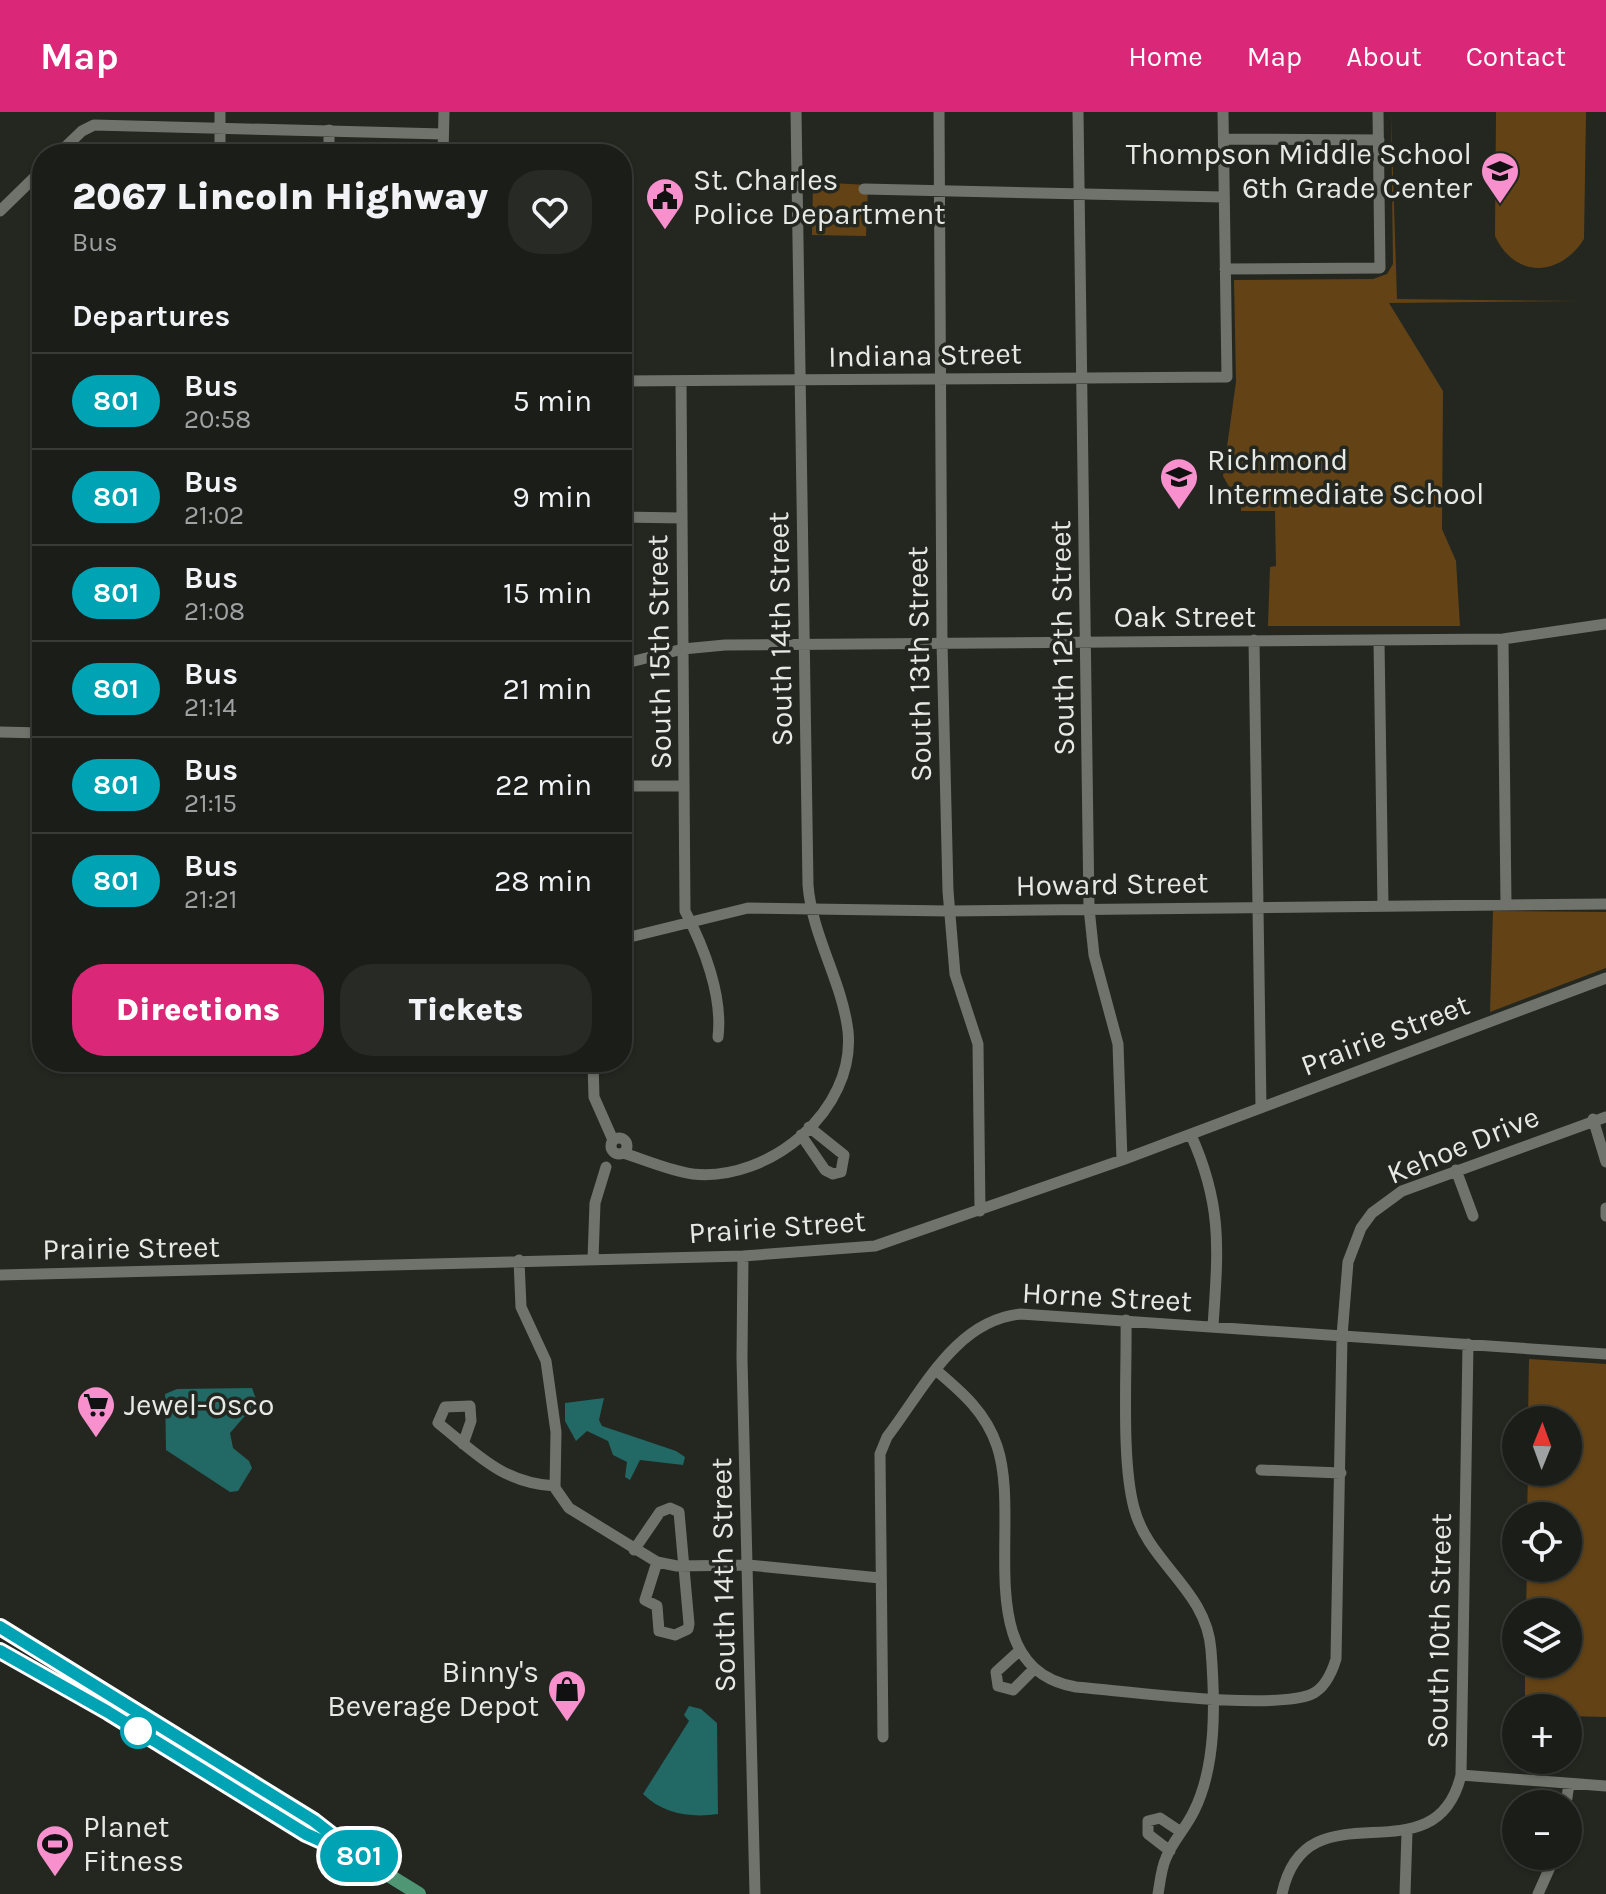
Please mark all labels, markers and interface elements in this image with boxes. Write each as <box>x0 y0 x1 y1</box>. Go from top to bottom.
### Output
text: Map <box>40 34 119 79</box>
text: Home <box>1128 40 1203 73</box>
text: Map <box>1247 40 1302 73</box>
text: About <box>1346 40 1422 73</box>
text: Contact <box>1466 40 1566 73</box>
place label: Thompson Middle School 6th Grade Center <box>1126 136 1472 206</box>
school or university icon: Thompson Middle School 6th Grade Center <box>1479 150 1521 205</box>
place label: St. Charles Police Department <box>693 162 946 232</box>
button: heart <box>508 170 592 254</box>
text: 2067 Lincoln Highway <box>72 174 488 219</box>
public building icon: St. Charles Police Department <box>644 176 686 231</box>
text: Bus <box>72 227 118 258</box>
text: Departures <box>72 298 230 334</box>
street label: Indiana Street <box>828 335 1022 375</box>
text: Bus <box>184 368 238 404</box>
text: 5 min <box>513 383 592 419</box>
text: 801 <box>93 384 139 417</box>
text: 20:58 <box>184 404 251 435</box>
place label: Richmond Intermediate School <box>1207 442 1484 512</box>
school or university icon: Richmond Intermediate School <box>1158 456 1200 511</box>
text: Bus <box>184 464 238 500</box>
text: 9 min <box>512 479 592 515</box>
text: 801 <box>93 480 139 513</box>
text: 21:02 <box>184 500 244 531</box>
street label: South 14th Street <box>760 511 800 747</box>
street label: South 12th Street <box>1042 520 1082 756</box>
street label: South 15th Street <box>639 534 679 770</box>
street label: South 13th Street <box>899 546 939 782</box>
text: Bus <box>184 560 238 596</box>
text: 15 min <box>503 575 592 611</box>
text: 801 <box>93 576 139 609</box>
text: 21:08 <box>184 596 245 627</box>
street label: Oak Street <box>1114 599 1256 635</box>
text: Bus <box>184 656 238 692</box>
text: 21 min <box>502 671 592 707</box>
text: 801 <box>93 672 139 705</box>
text: 21:14 <box>184 692 237 723</box>
text: Bus <box>184 752 238 788</box>
text: 22 min <box>495 767 592 803</box>
text: 801 <box>93 768 139 801</box>
text: 21:15 <box>184 788 237 819</box>
text: Bus <box>184 848 238 884</box>
text: 28 min <box>494 863 592 899</box>
text: 801 <box>93 864 139 897</box>
street label: Howard Street <box>1015 864 1209 904</box>
text: 21:21 <box>184 884 237 915</box>
button: Directions <box>72 964 324 1056</box>
button: Tickets <box>340 964 592 1056</box>
street label: Prairie Street <box>1296 986 1474 1084</box>
street label: Kehoe Drive <box>1382 1098 1544 1192</box>
street label: Prairie Street <box>687 1203 867 1251</box>
street label: Prairie Street <box>42 1228 220 1268</box>
street label: Horne Street <box>1021 1275 1193 1319</box>
supermarket icon: Jewel-Osco <box>75 1384 117 1439</box>
place label: Jewel-Osco <box>124 1387 275 1423</box>
north arrow <box>1502 1406 1582 1486</box>
map controls <box>1502 1406 1582 1870</box>
street label: South 14th Street <box>703 1457 743 1693</box>
button: locate <box>1502 1502 1582 1582</box>
street label: South 10th Street <box>1419 1513 1459 1749</box>
button: layers <box>1502 1598 1582 1678</box>
place label: Binny's Beverage Depot <box>327 1654 539 1724</box>
shop icon: Binny's Beverage Depot <box>546 1668 588 1723</box>
button: + <box>1502 1694 1582 1774</box>
unlabelled marker <box>121 1714 155 1748</box>
button: − <box>1502 1790 1582 1870</box>
place label: Planet Fitness <box>83 1809 184 1879</box>
sports icon: Planet Fitness <box>34 1823 76 1878</box>
line badge: 801 <box>313 1830 405 1882</box>
text: 801 <box>336 1839 382 1872</box>

